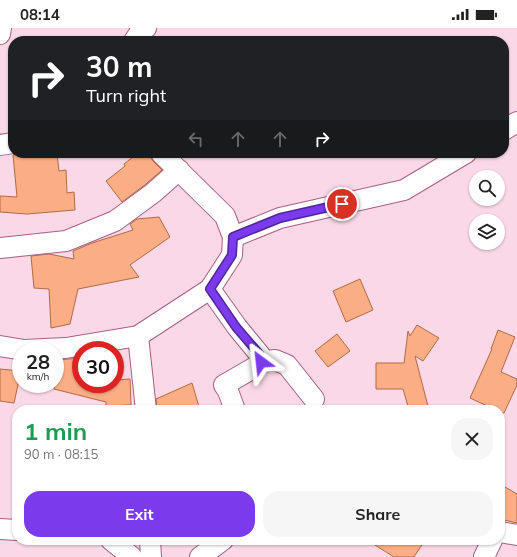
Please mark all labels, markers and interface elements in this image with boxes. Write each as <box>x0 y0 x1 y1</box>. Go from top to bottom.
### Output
text: 08:14 <box>20 5 60 24</box>
text: 30 m <box>86 49 152 84</box>
icon: right <box>20 52 72 104</box>
text: Turn right <box>86 84 166 107</box>
icon: left <box>185 128 207 150</box>
icon: ahead <box>227 128 249 150</box>
icon: ahead <box>269 128 291 150</box>
icon: right <box>311 128 333 150</box>
map controls <box>469 170 505 250</box>
button: search <box>469 170 505 206</box>
pin <box>325 187 359 221</box>
icon: arrive <box>331 193 353 215</box>
button: layers <box>469 214 505 250</box>
speed limit sign: 30 <box>72 341 124 393</box>
position arrow <box>240 341 282 383</box>
text: 28 <box>26 349 50 374</box>
text: km/h <box>27 370 49 383</box>
text: 1 min <box>24 416 87 446</box>
button: close <box>451 418 493 460</box>
text: 90 m · 08:15 <box>24 446 98 462</box>
button: Exit <box>24 491 255 537</box>
button: Share <box>263 491 493 537</box>

